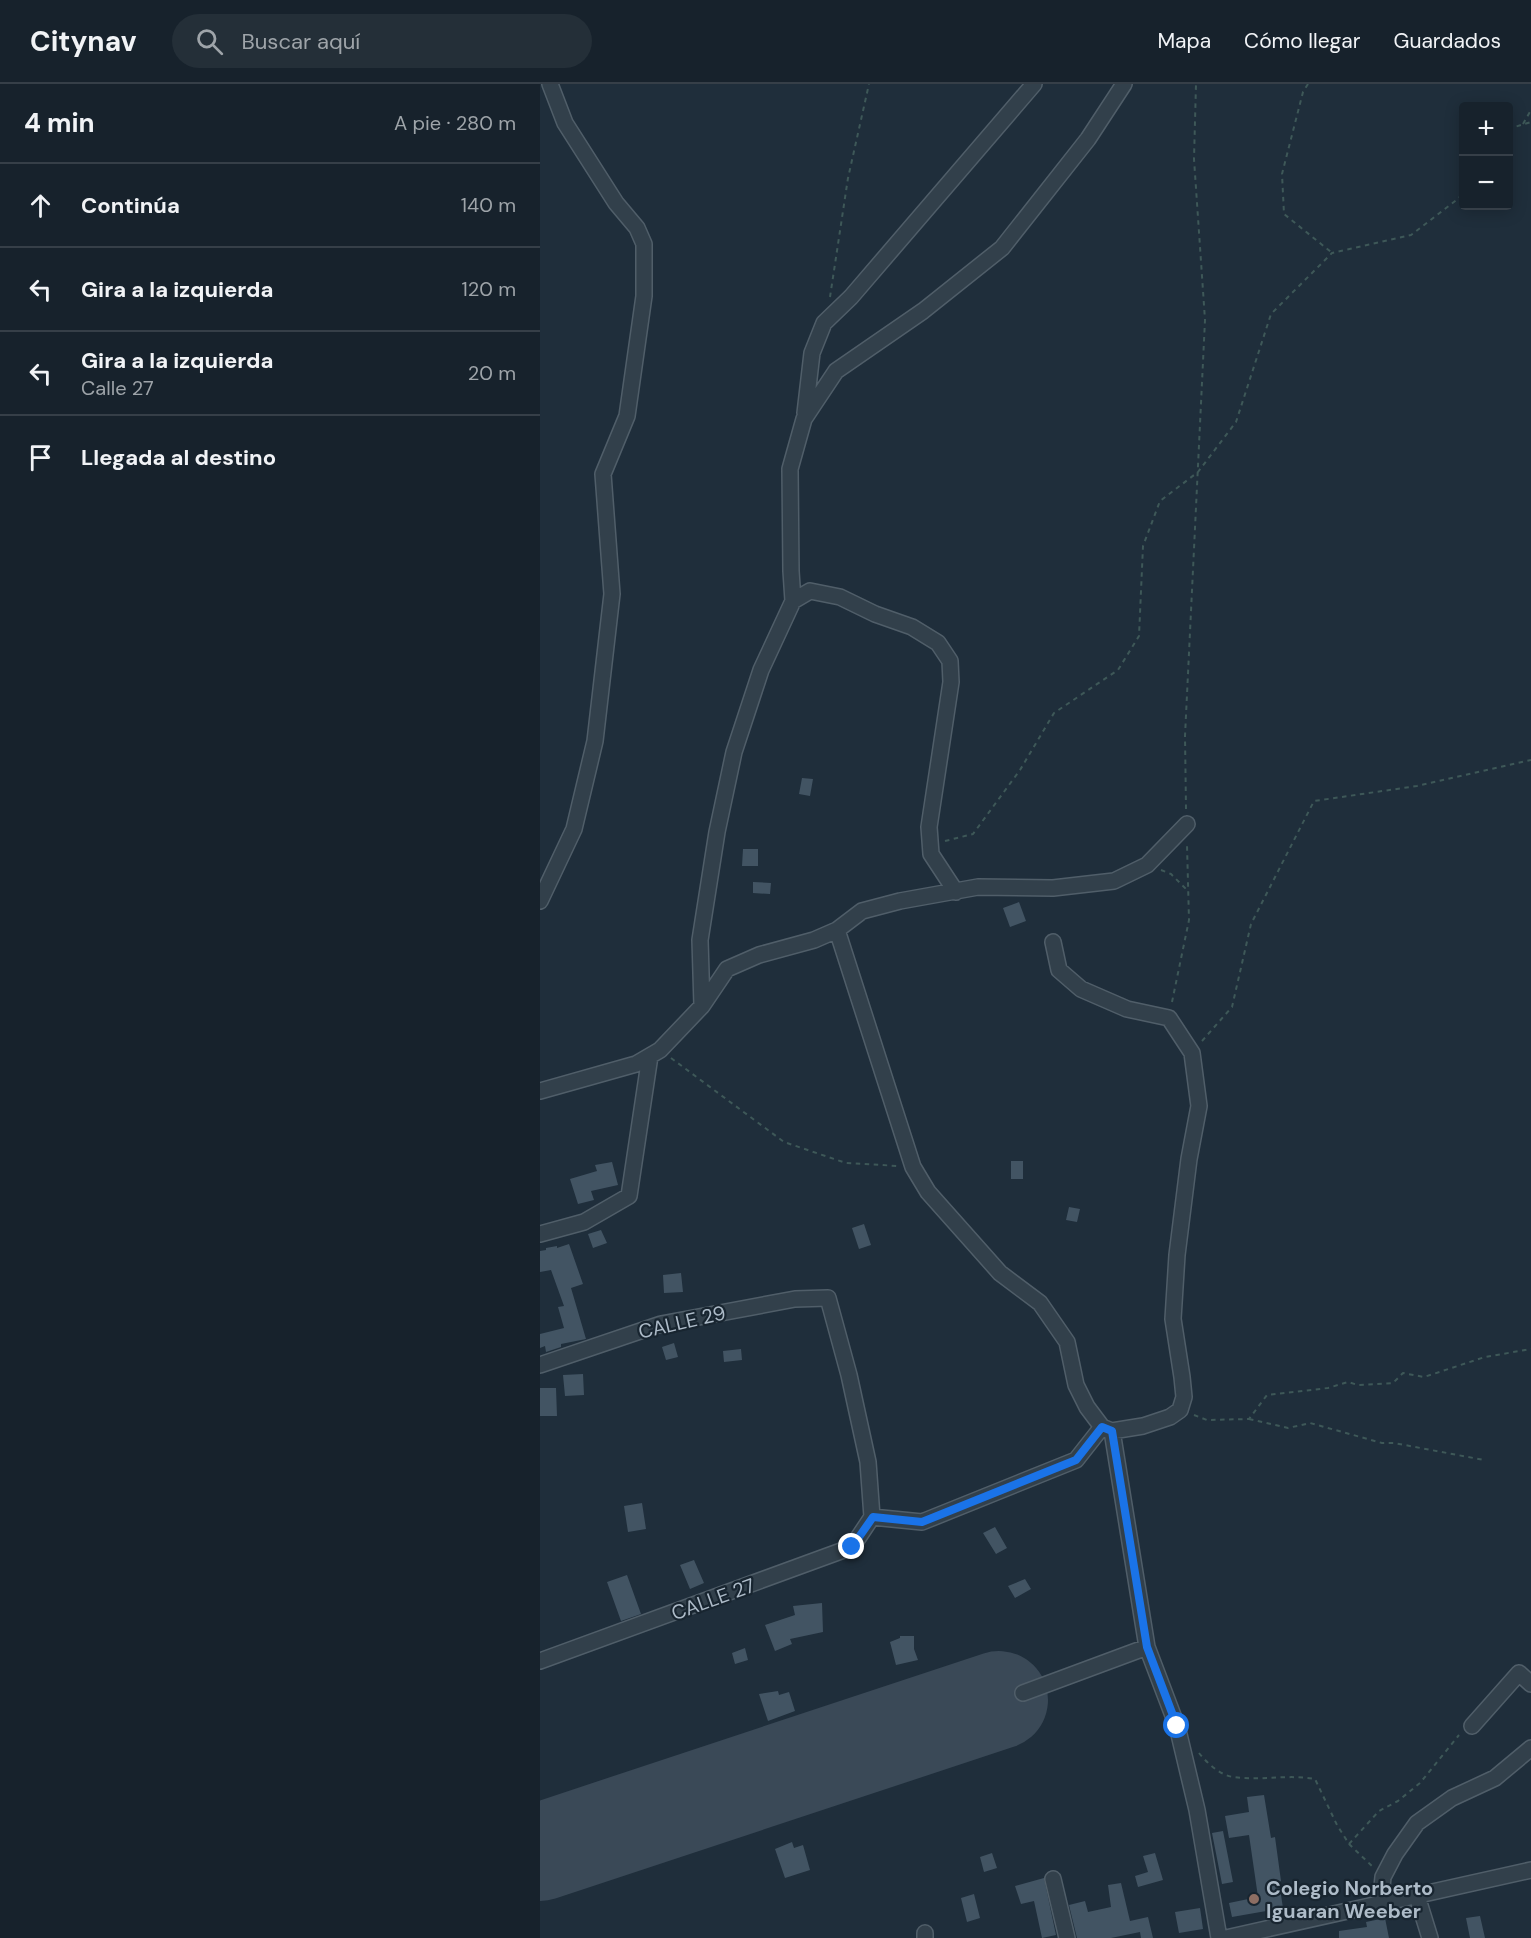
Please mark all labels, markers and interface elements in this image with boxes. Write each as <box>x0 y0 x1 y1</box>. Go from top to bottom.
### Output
search box <box>172 14 592 68</box>
text: Citynav <box>30 23 136 60</box>
icon: search <box>193 25 226 58</box>
text: Buscar aquí <box>241 27 360 56</box>
text: Mapa <box>1157 27 1211 55</box>
text: Cómo llegar <box>1244 27 1361 55</box>
text: Guardados <box>1394 27 1501 55</box>
map controls <box>1459 102 1513 210</box>
button: + <box>1459 102 1513 156</box>
text: 4 min <box>24 106 95 140</box>
text: A pie · 280 m <box>394 110 516 136</box>
button: − <box>1459 156 1513 210</box>
icon: ahead <box>24 189 57 222</box>
text: Continúa <box>81 191 180 220</box>
text: 140 m <box>461 192 516 218</box>
icon: left <box>24 273 57 306</box>
text: Gira a la izquierda <box>81 275 273 304</box>
text: 120 m <box>462 276 516 302</box>
text: Gira a la izquierda <box>81 346 273 375</box>
icon: left <box>24 357 57 390</box>
text: 20 m <box>468 360 516 386</box>
text: Calle 27 <box>81 375 154 401</box>
icon: arrive <box>24 441 57 474</box>
text: Llegada al destino <box>81 443 276 472</box>
street label: CALLE 29 <box>636 1299 728 1345</box>
route end <box>838 1533 864 1559</box>
street label: CALLE 27 <box>668 1572 758 1626</box>
route start <box>1163 1712 1189 1738</box>
place label: Colegio Norberto Iguaran Weeber <box>1266 1875 1433 1924</box>
marker: Colegio Norberto Iguaran Weeber <box>1247 1892 1261 1906</box>

